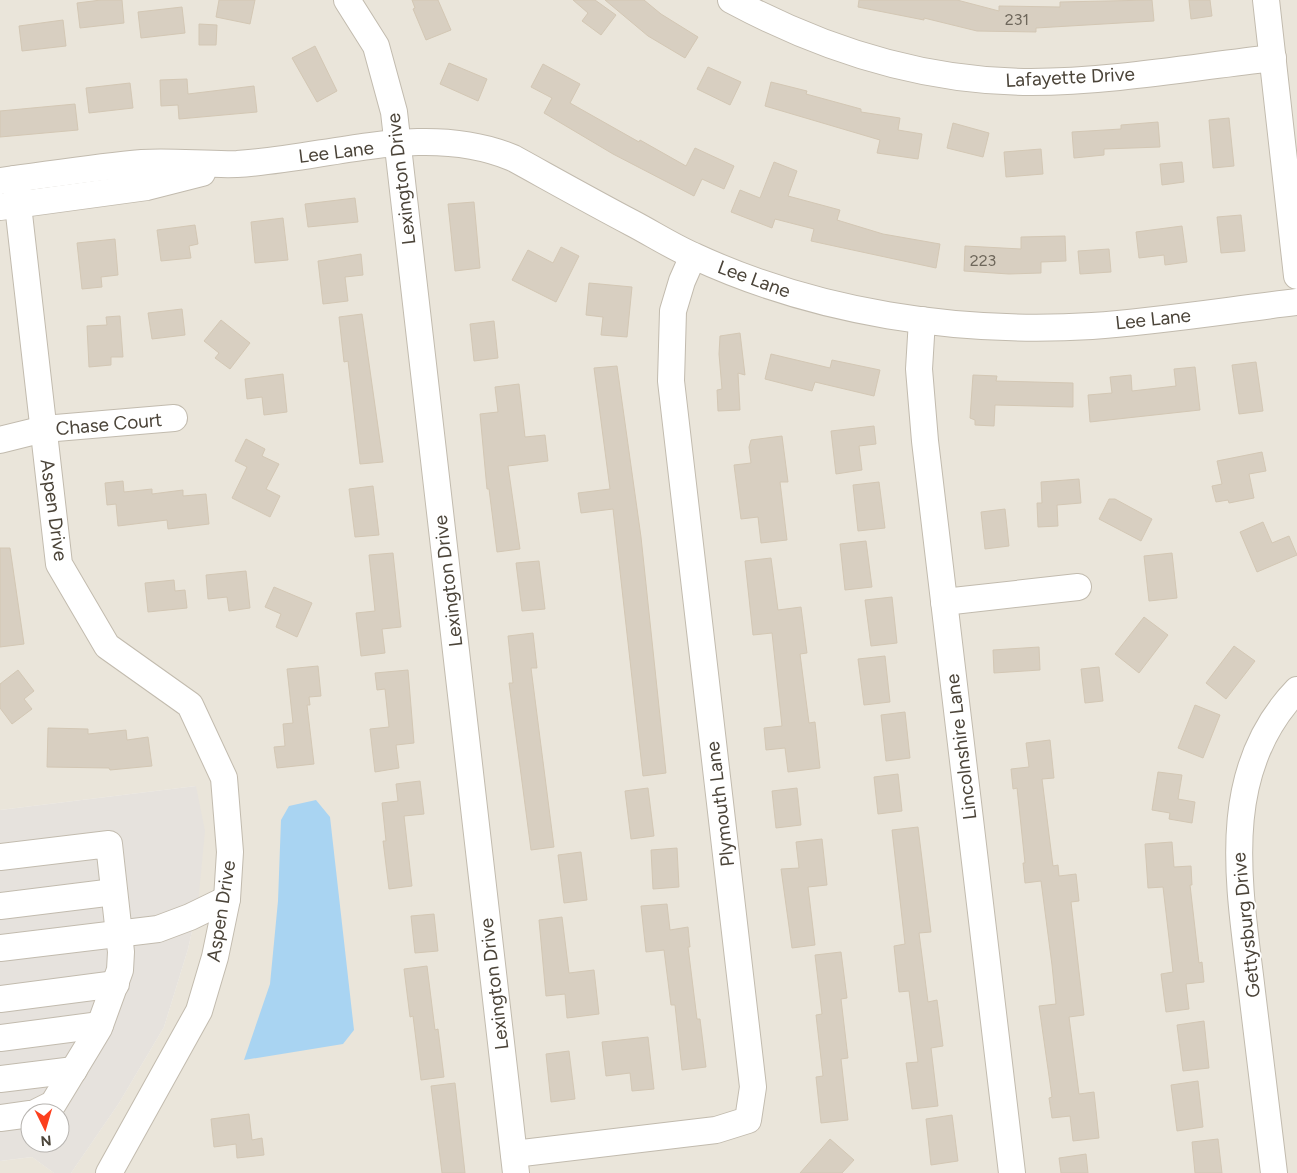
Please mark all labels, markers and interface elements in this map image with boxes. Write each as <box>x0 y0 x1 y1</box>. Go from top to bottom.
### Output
house number: 231 <box>1005 10 1029 29</box>
street label: Lafayette Drive <box>1005 62 1135 92</box>
street label: Lexington Drive <box>381 112 421 246</box>
street label: Lee Lane <box>297 136 375 168</box>
house number: 223 <box>970 251 996 270</box>
street label: Lee Lane <box>714 255 794 303</box>
street label: Lee Lane <box>1114 304 1192 334</box>
street label: Chase Court <box>55 408 163 440</box>
street label: Aspen Drive <box>35 458 73 562</box>
street label: Lexington Drive <box>428 514 468 648</box>
street label: Lincolnshire Lane <box>941 673 981 821</box>
street label: Plymouth Lane <box>701 740 739 868</box>
street label: Gettysburg Drive <box>1227 851 1265 999</box>
street label: Aspen Drive <box>202 859 240 963</box>
street label: Lexington Drive <box>474 917 514 1051</box>
north arrow <box>20 1103 70 1153</box>
text: N <box>40 1132 52 1149</box>

